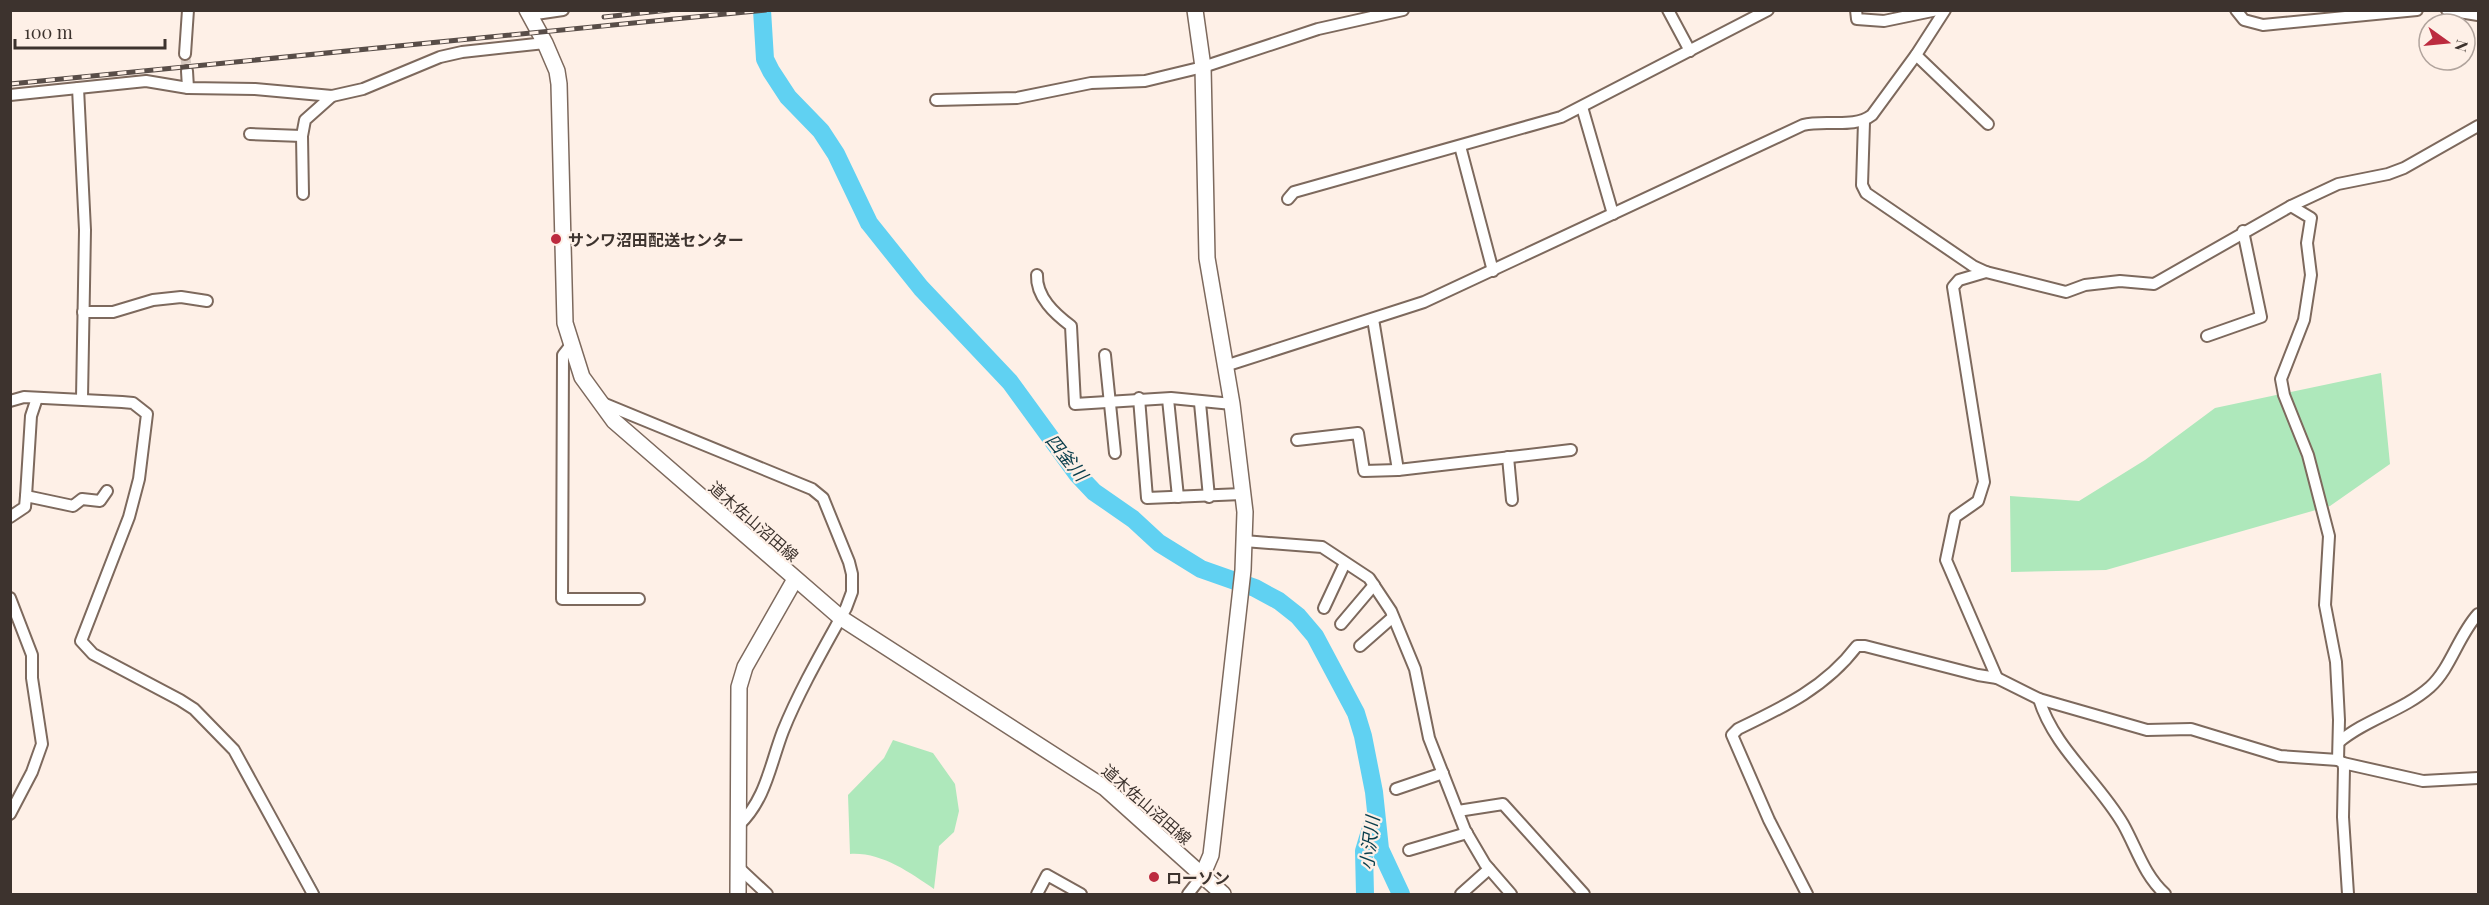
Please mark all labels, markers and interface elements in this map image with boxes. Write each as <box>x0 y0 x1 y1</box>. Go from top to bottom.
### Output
scale bar <box>15 12 165 50</box>
north arrow <box>2417 12 2477 72</box>
text: 100 m <box>24 20 73 44</box>
text: N <box>2450 38 2474 55</box>
place label: サンワ沼田配送センター <box>568 229 744 250</box>
marker: サンワ沼田配送センター <box>549 232 563 246</box>
water label: 四釜川 <box>1041 428 1095 487</box>
street label: 道木佐山沼田線 <box>705 476 803 566</box>
street label: 道木佐山沼田線 <box>1098 759 1196 849</box>
water label: 小沢川 <box>1354 813 1384 871</box>
place label: ローソン <box>1166 867 1230 888</box>
marker: ローソン <box>1147 870 1161 884</box>

